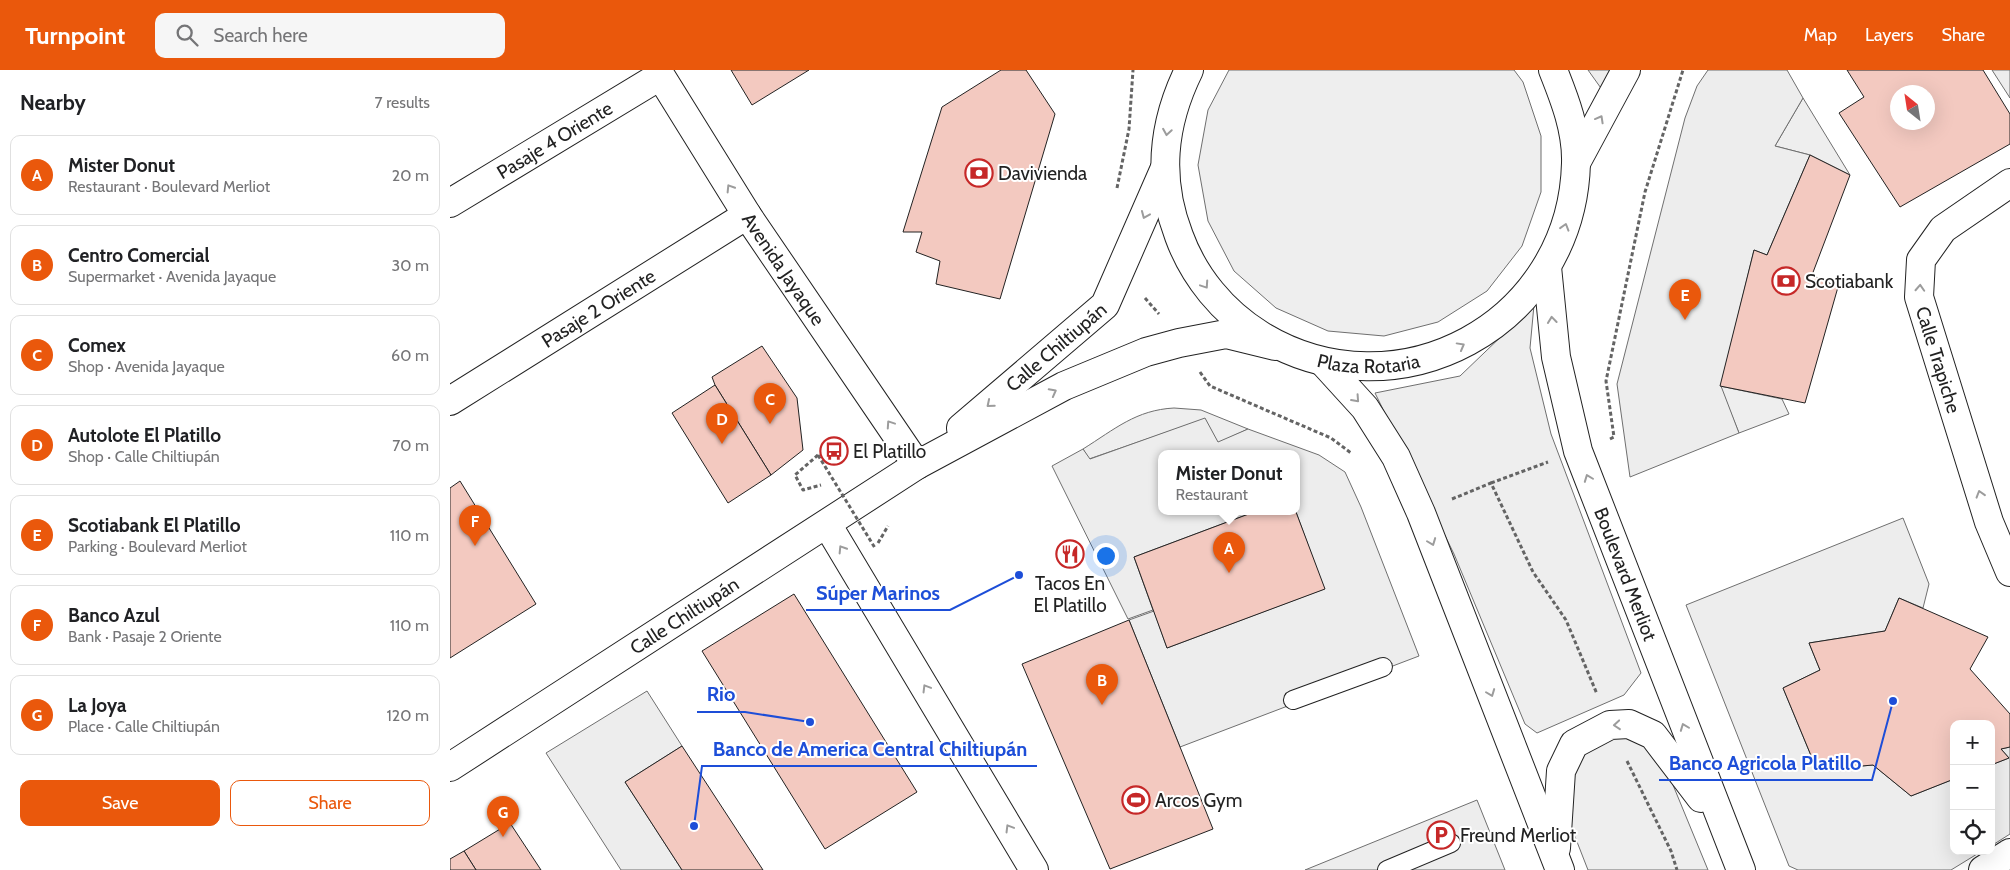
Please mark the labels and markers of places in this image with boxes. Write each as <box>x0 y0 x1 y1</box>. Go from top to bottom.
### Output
bank icon: Davivienda <box>964 158 994 188</box>
place label: Davivienda <box>998 162 1087 185</box>
bank icon: Scotiabank <box>1771 266 1801 296</box>
place label: Scotiabank <box>1805 270 1894 293</box>
pin: E <box>1669 279 1701 320</box>
pin: C <box>754 383 786 424</box>
pin: D <box>706 403 738 444</box>
bus stop icon: El Platillo <box>819 436 849 466</box>
place label: El Platillo <box>853 440 926 463</box>
pin: F <box>459 505 491 546</box>
pin: A <box>1213 532 1245 573</box>
restaurant icon: Tacos En El Platillo <box>1055 539 1085 569</box>
place label: Tacos En El Platillo <box>1033 572 1107 617</box>
callout: Súper Marinos <box>806 575 950 610</box>
pin: B <box>1086 664 1118 705</box>
callout: Rio <box>697 677 745 712</box>
callout: Banco de America Central Chiltiupán <box>702 731 1037 766</box>
callout: Banco Agricola Platillo <box>1659 745 1872 780</box>
sports icon: Arcos Gym <box>1121 785 1151 815</box>
place label: Arcos Gym <box>1155 789 1242 812</box>
pin: G <box>487 796 519 837</box>
parking icon: Freund Merliot <box>1426 820 1456 850</box>
place label: Freund Merliot <box>1460 824 1577 847</box>

